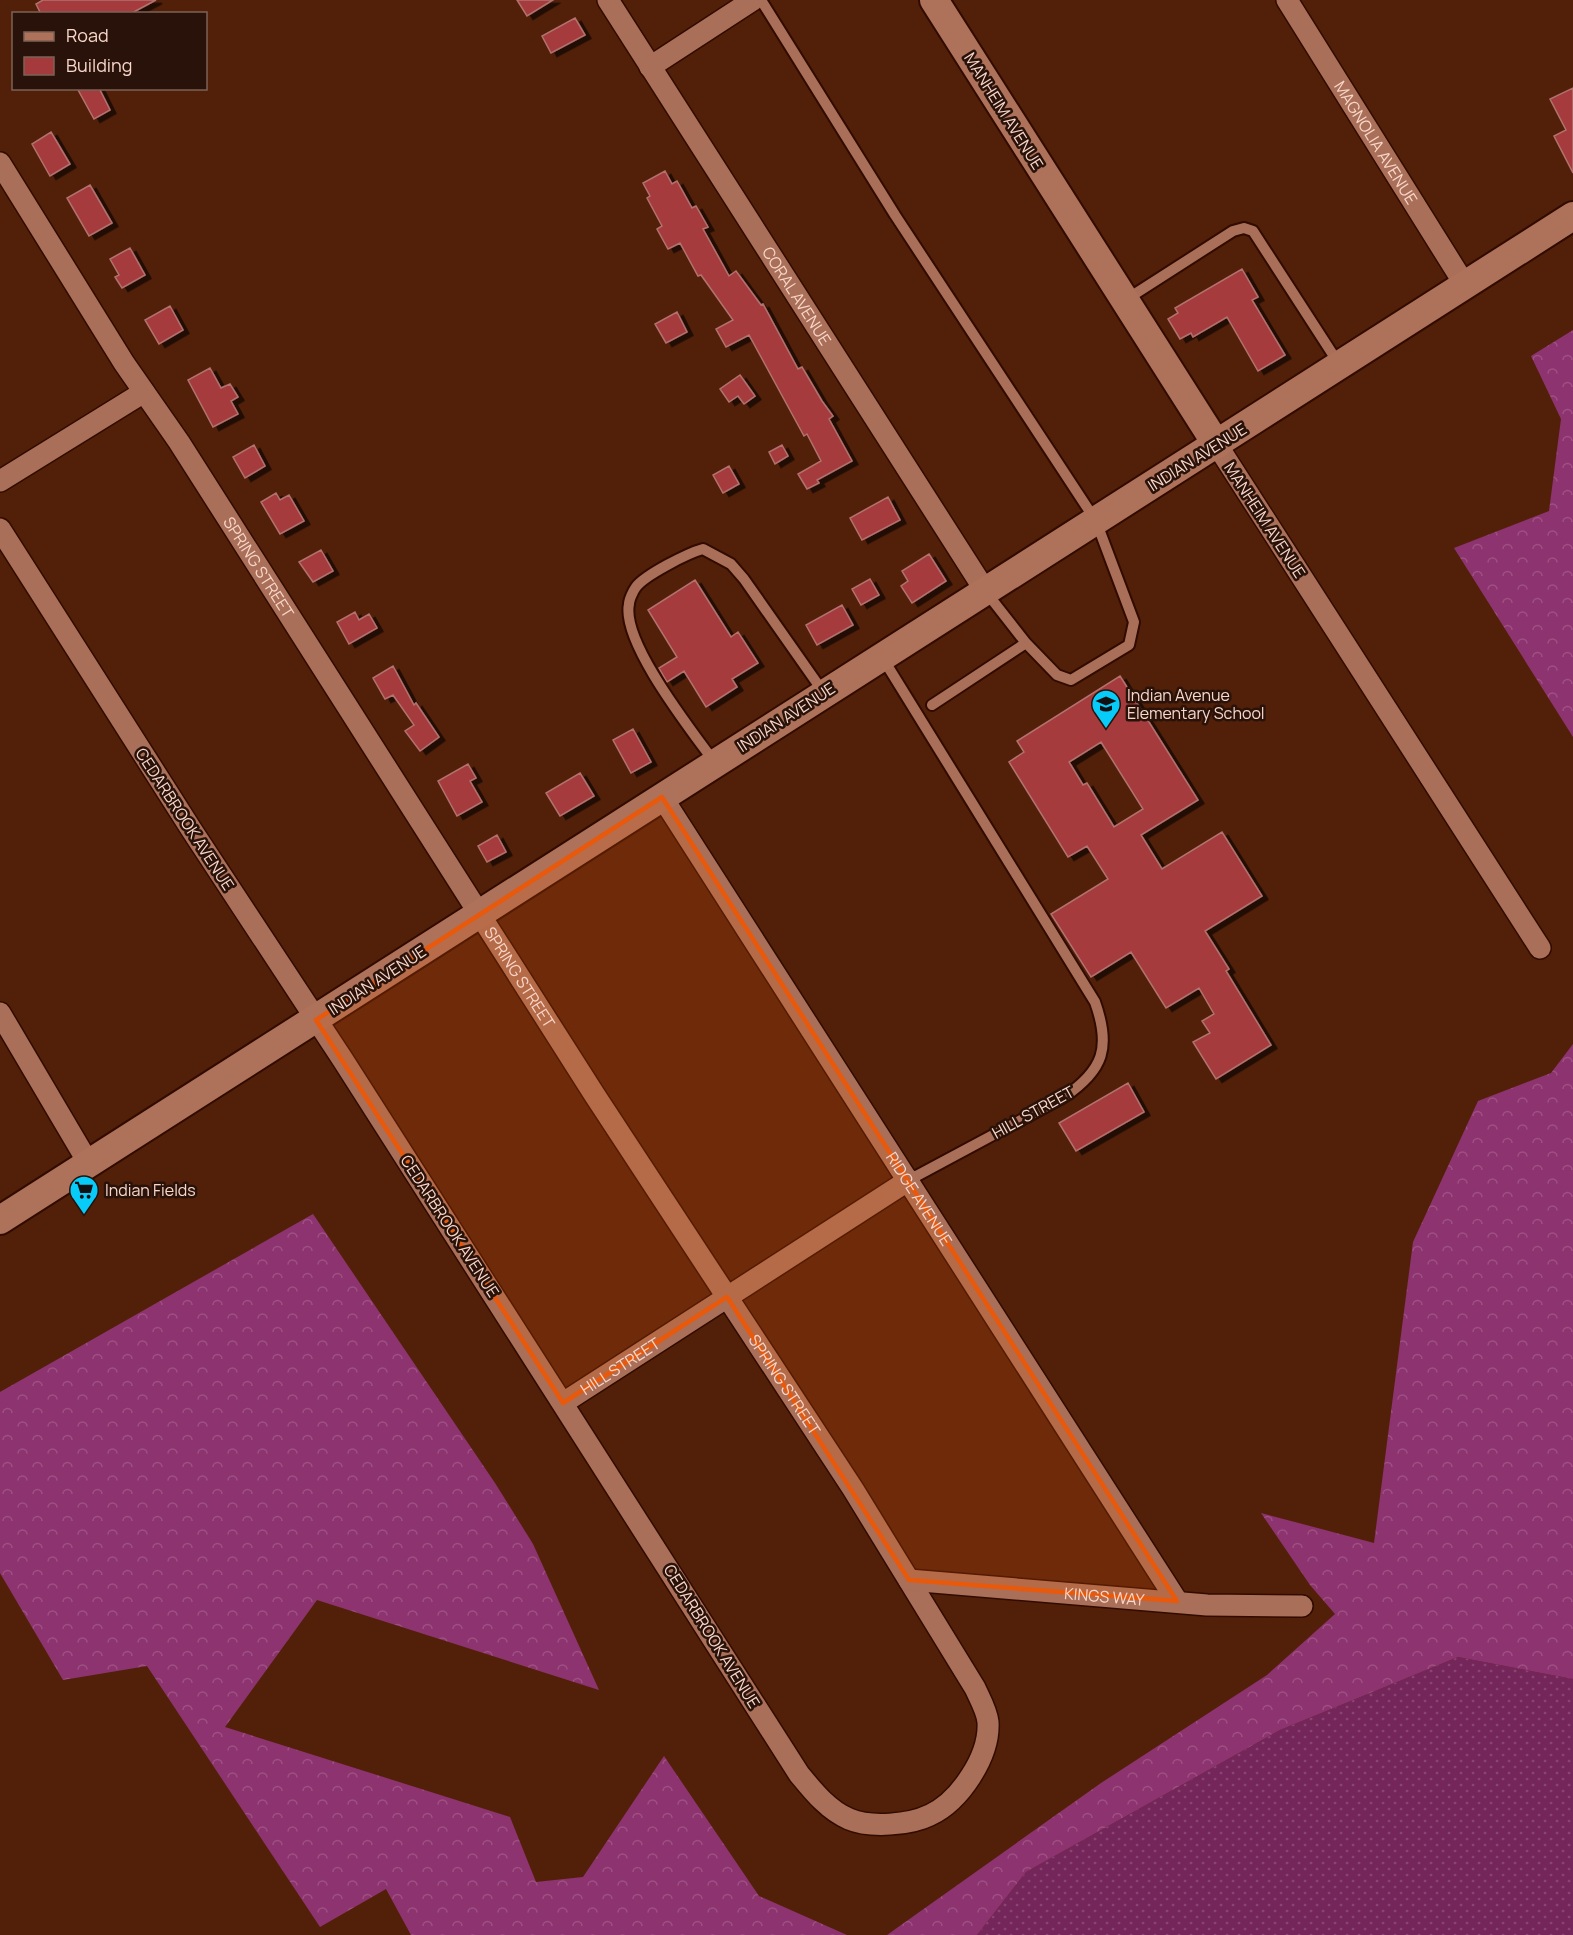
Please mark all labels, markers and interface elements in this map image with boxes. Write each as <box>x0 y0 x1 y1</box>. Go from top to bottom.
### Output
legend <box>12 12 207 90</box>
text: Road <box>66 23 109 47</box>
street label: MANHEIM AVENUE <box>959 48 1049 174</box>
text: Building <box>66 53 132 77</box>
street label: MAGNOLIA AVENUE <box>1329 77 1423 208</box>
street label: CORAL AVENUE <box>757 242 837 349</box>
street label: INDIAN AVENUE <box>1143 418 1251 496</box>
street label: MANHEIM AVENUE <box>1219 458 1311 582</box>
street label: SPRING STREET <box>218 512 299 622</box>
street label: INDIAN AVENUE <box>733 677 839 757</box>
place label: Indian Avenue Elementary School <box>1127 684 1265 724</box>
school or university icon: Indian Avenue Elementary School <box>1090 688 1122 730</box>
street label: CEDARBROOK AVENUE <box>131 744 239 894</box>
street label: SPRING STREET <box>479 922 560 1032</box>
street label: INDIAN AVENUE <box>324 940 430 1020</box>
street label: HILL STREET <box>988 1080 1078 1144</box>
street label: RIDGE AVENUE <box>881 1148 957 1250</box>
street label: CEDARBROOK AVENUE <box>396 1151 504 1301</box>
supermarket icon: Indian Fields <box>68 1174 100 1216</box>
place label: Indian Fields <box>105 1179 196 1201</box>
street label: SPRING STREET <box>744 1330 826 1440</box>
street label: HILL STREET <box>576 1332 665 1400</box>
street label: CEDARBROOK AVENUE <box>659 1560 765 1712</box>
street label: KINGS WAY <box>1063 1582 1145 1611</box>

